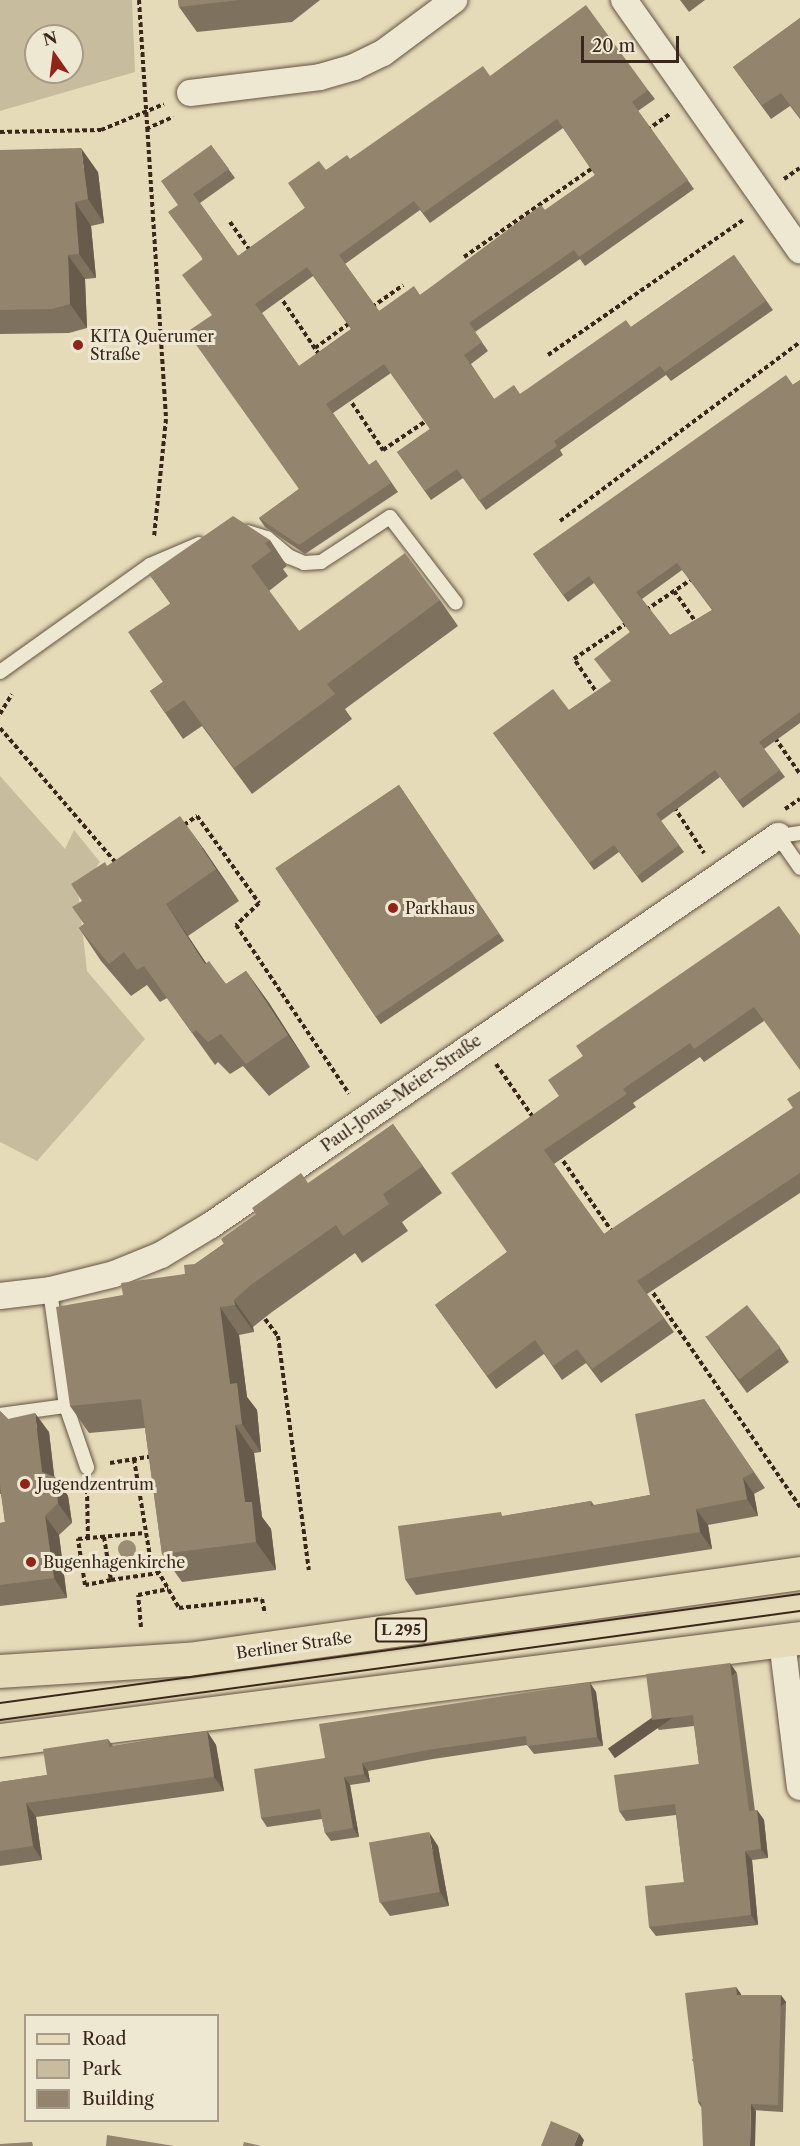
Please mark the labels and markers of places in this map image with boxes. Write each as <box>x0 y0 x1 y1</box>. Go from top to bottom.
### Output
place label: KITA Querumer Straße <box>90 326 215 364</box>
marker: KITA Querumer Straße <box>71 338 85 352</box>
place label: Parkhaus <box>405 898 475 918</box>
marker: Parkhaus <box>386 901 400 915</box>
place label: Jugendzentrum <box>37 1474 154 1494</box>
marker: Jugendzentrum <box>18 1477 32 1491</box>
place label: Bugenhagenkirche <box>43 1552 185 1572</box>
marker: Bugenhagenkirche <box>24 1555 38 1569</box>

